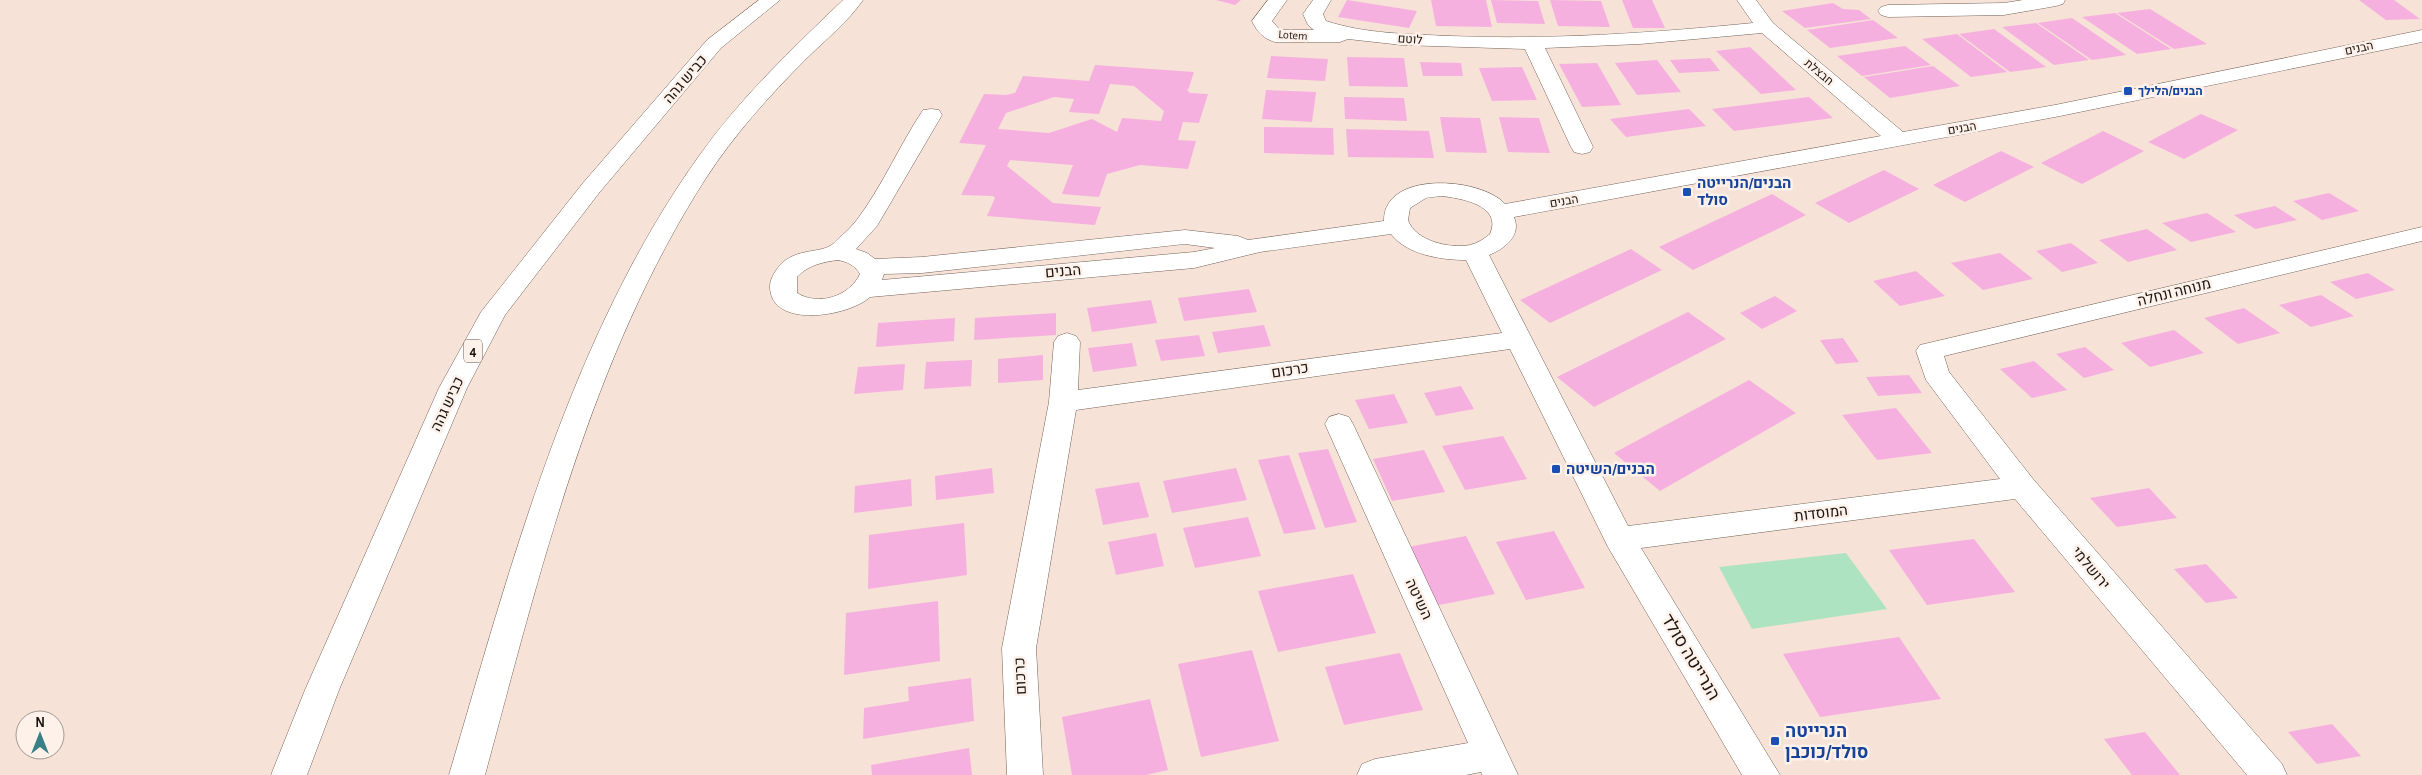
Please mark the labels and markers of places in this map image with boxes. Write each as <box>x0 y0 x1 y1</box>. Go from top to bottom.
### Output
marker: הבנים/הלילך <box>2122 85 2134 97</box>
place label: הבנים/הלילך <box>2138 85 2203 97</box>
place label: הבנים/הנרייטה סולד <box>1697 176 1791 208</box>
marker: הבנים/הנרייטה סולד <box>1681 186 1693 198</box>
place label: הבנים/השיטה <box>1566 462 1655 477</box>
marker: הבנים/השיטה <box>1550 463 1562 475</box>
place label: הנרייטה סולד/כוכבן <box>1785 723 1868 762</box>
marker: הנרייטה סולד/כוכבן <box>1769 735 1781 747</box>

